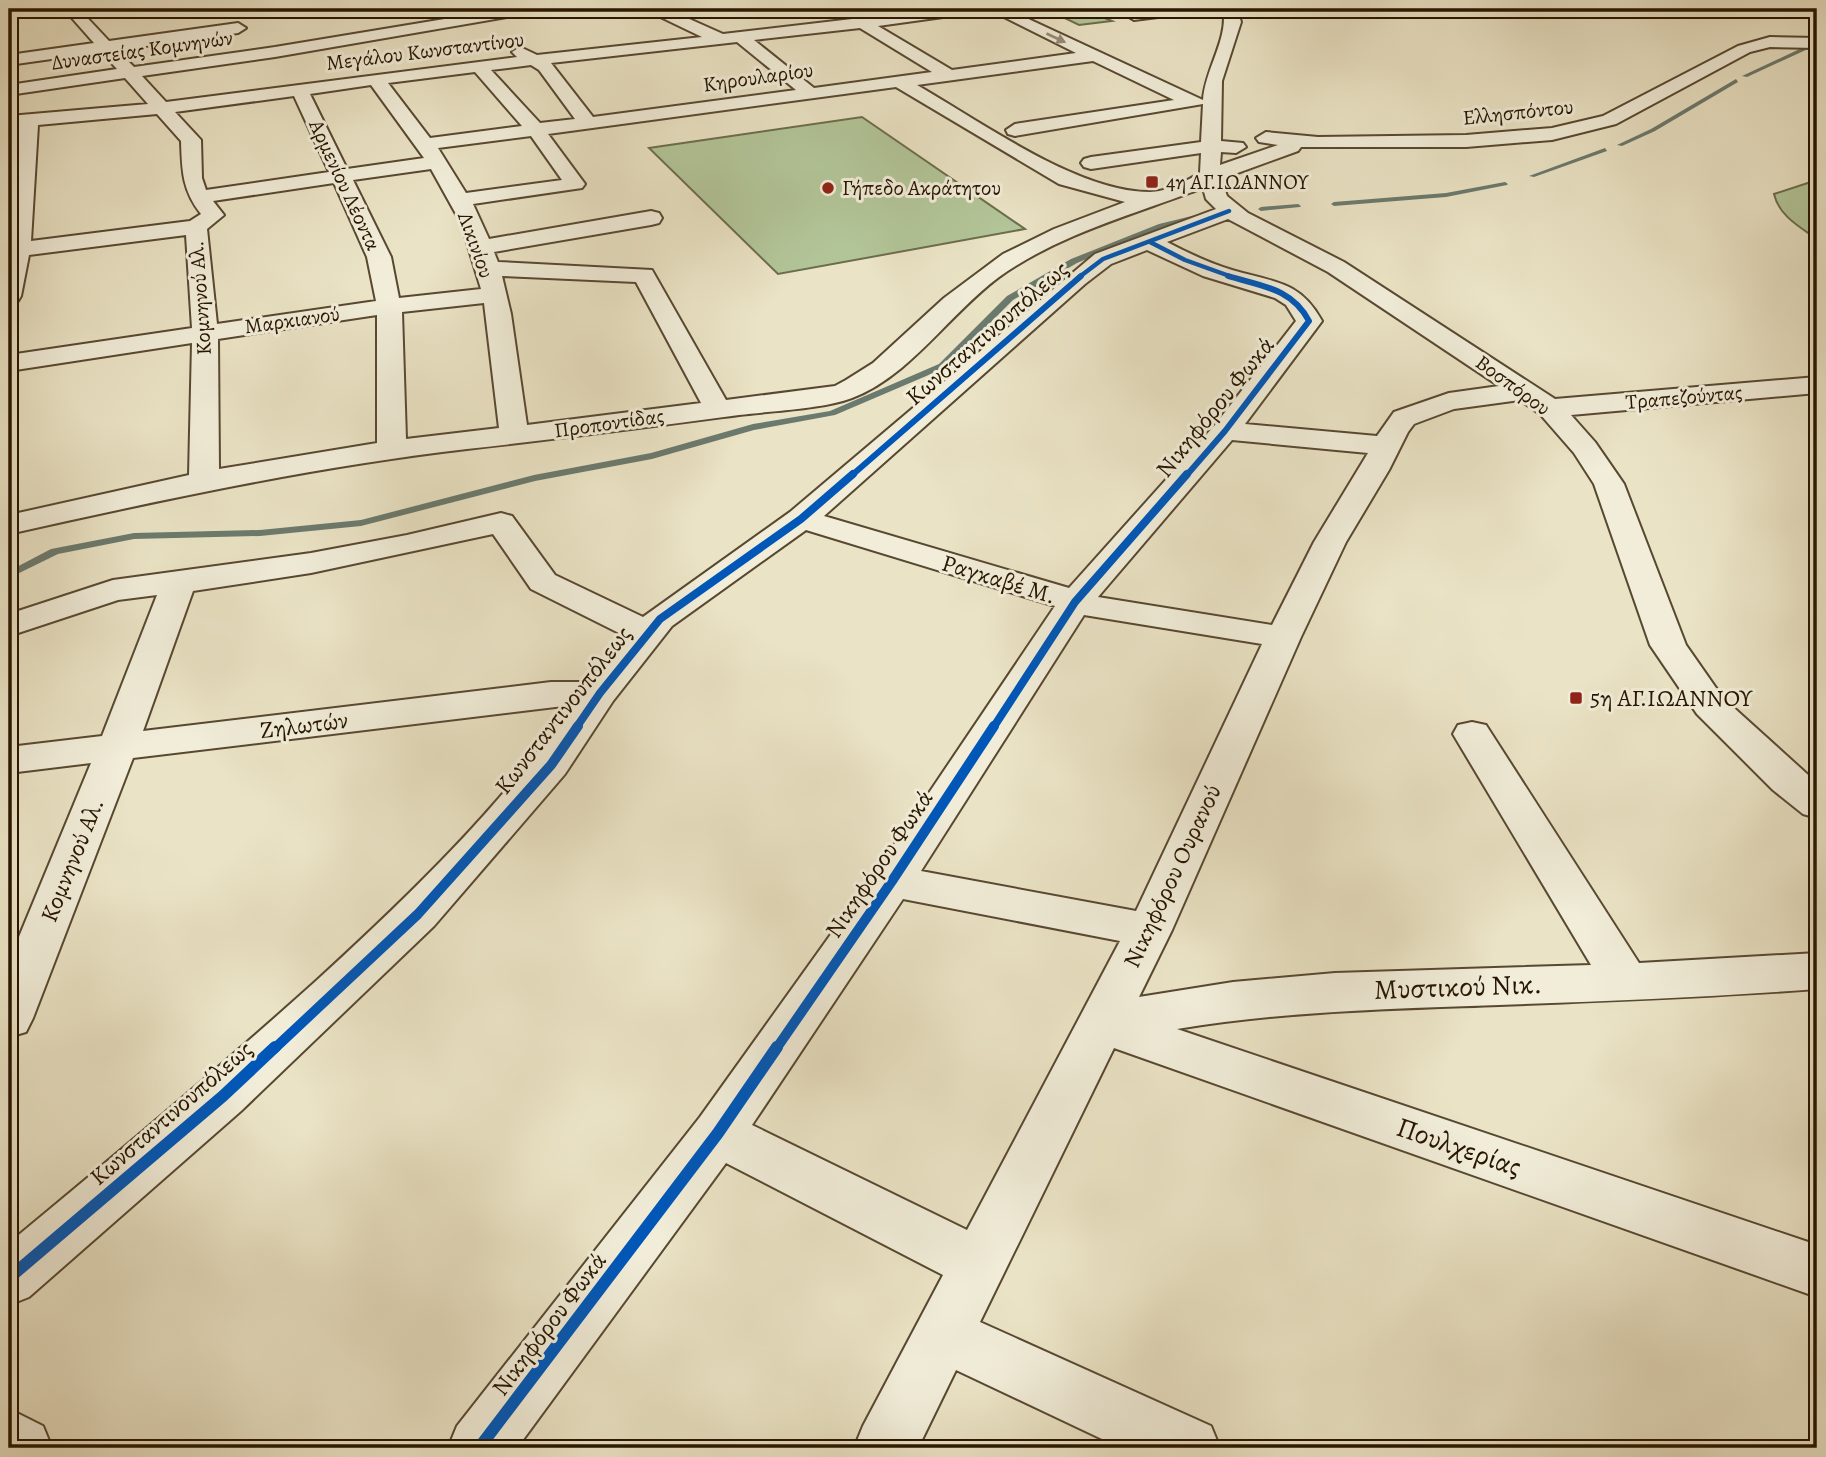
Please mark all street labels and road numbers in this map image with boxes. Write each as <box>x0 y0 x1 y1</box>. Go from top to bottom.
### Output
street label: Δυναστείας Κομνηνών <box>50 23 235 77</box>
street label: Μεγάλου Κωνσταντίνου <box>324 25 526 77</box>
street label: Κηρουλαρίου <box>701 55 815 99</box>
street label: Ελλησπόντου <box>1461 92 1575 132</box>
street label: Αρμενίου Λέοντα <box>302 114 388 255</box>
street label: Λικινίου <box>451 207 501 282</box>
street label: Κομνηνού Αλ. <box>182 240 218 356</box>
street label: Κωνσταντινουπόλεως <box>899 253 1075 413</box>
street label: Μαρκιανού <box>243 299 341 341</box>
street label: Νικηφόρου Φωκά <box>1148 330 1282 484</box>
street label: Βοσπόρου <box>1470 348 1556 422</box>
street label: Τραπεζούντας <box>1624 378 1744 416</box>
street label: Προποντίδας <box>552 401 666 445</box>
street label: Ραγκαβέ Μ. <box>938 546 1060 612</box>
street label: Κωνσταντινουπόλεως <box>487 619 639 801</box>
street label: Ζηλωτών <box>258 704 350 746</box>
street label: Νικηφόρου Ουρανού <box>1115 779 1229 973</box>
street label: Νικηφόρου Φωκά <box>818 784 940 944</box>
street label: Κομνηνού Αλ. <box>33 793 111 927</box>
street label: Μυστικού Νικ. <box>1373 965 1543 1009</box>
street label: Κωνσταντινουπόλεως <box>83 1033 259 1193</box>
street label: Πουλχερίας <box>1391 1108 1527 1186</box>
street label: Νικηφόρου Φωκά <box>484 1246 614 1402</box>

